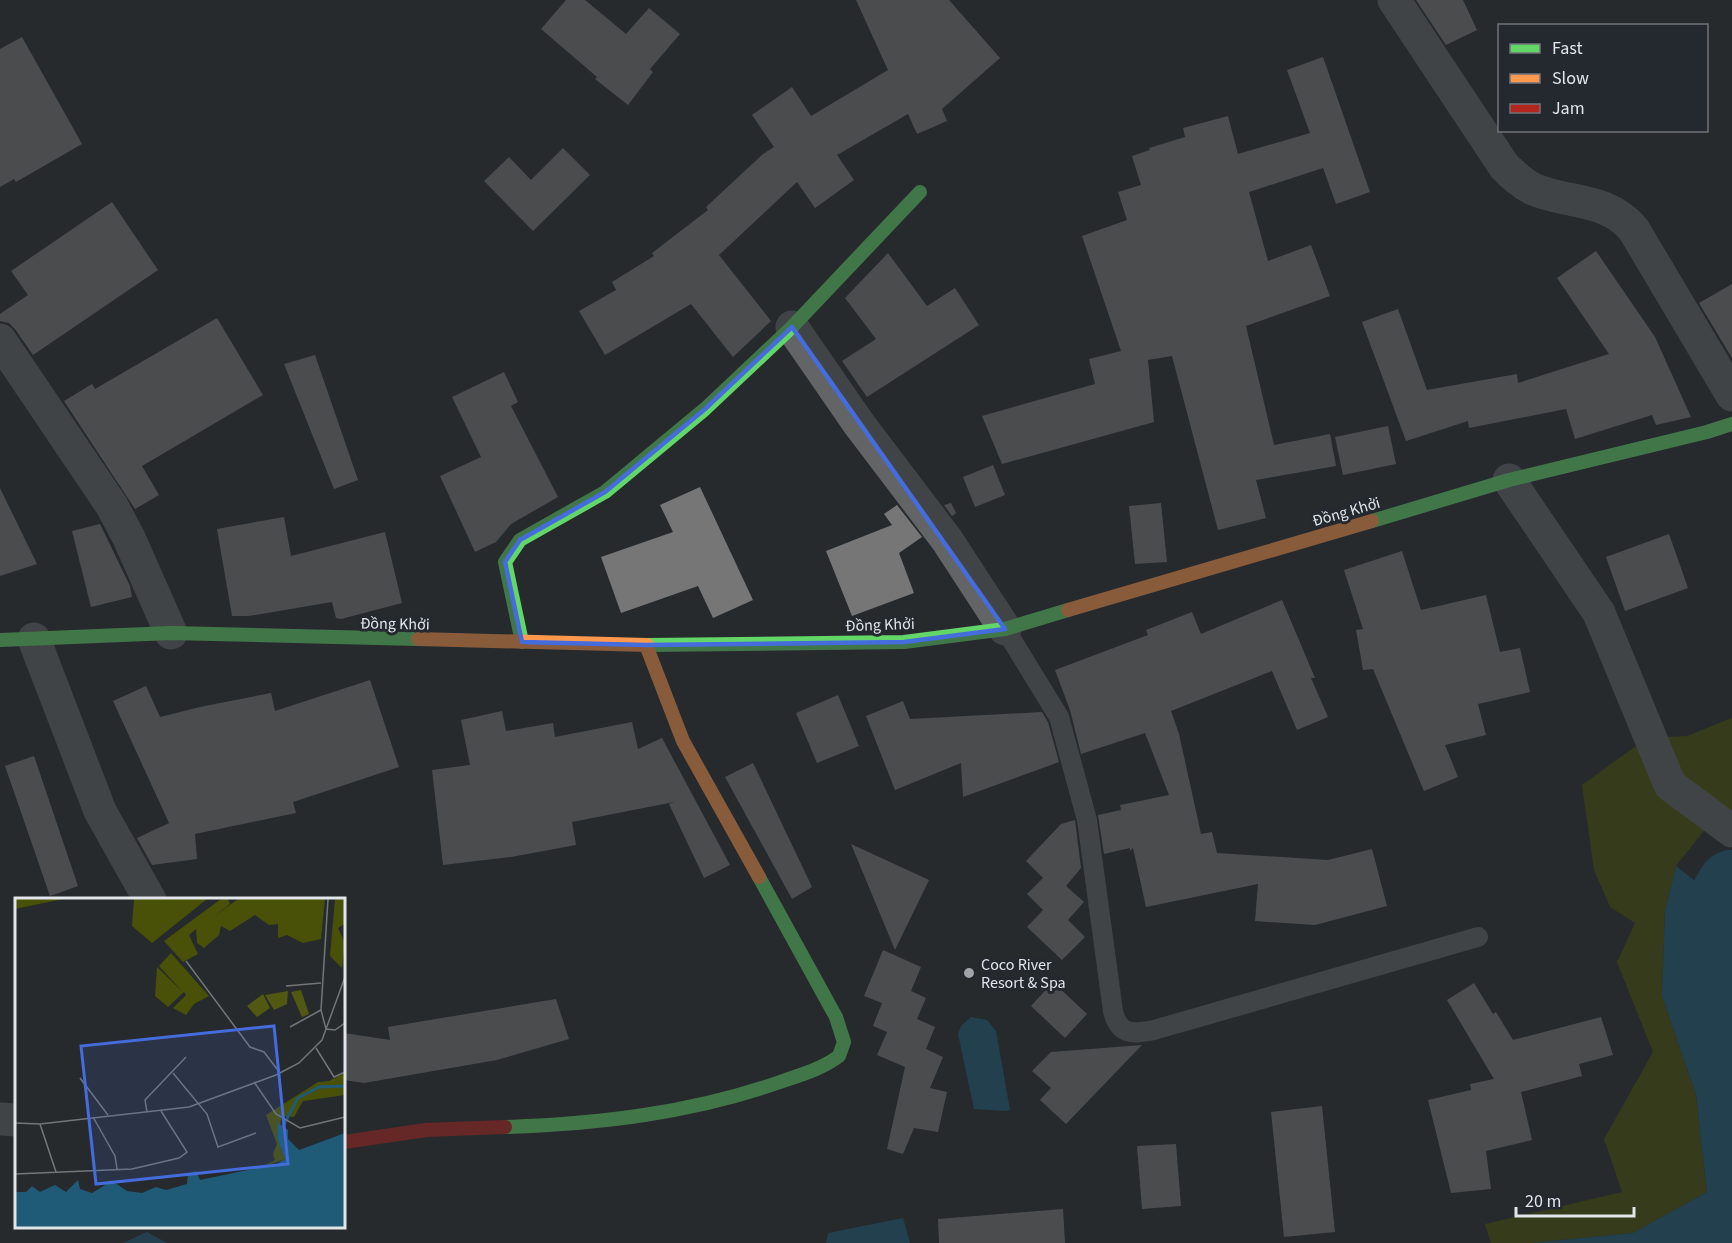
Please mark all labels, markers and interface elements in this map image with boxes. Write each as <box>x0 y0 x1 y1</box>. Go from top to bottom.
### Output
legend <box>1498 24 1708 132</box>
text: Fast <box>1552 36 1583 61</box>
text: Slow <box>1552 66 1589 91</box>
text: Jam <box>1552 96 1585 121</box>
street label: Đồng Khởi <box>1310 492 1383 532</box>
street label: Đồng Khởi <box>360 612 430 636</box>
street label: Đồng Khởi <box>845 613 915 637</box>
inset map <box>15 898 345 1228</box>
place label: Coco River Resort & Spa <box>981 954 1066 994</box>
marker: Coco River Resort & Spa <box>962 966 976 980</box>
scale bar <box>1516 1180 1634 1218</box>
text: 20 m <box>1525 1189 1561 1214</box>

